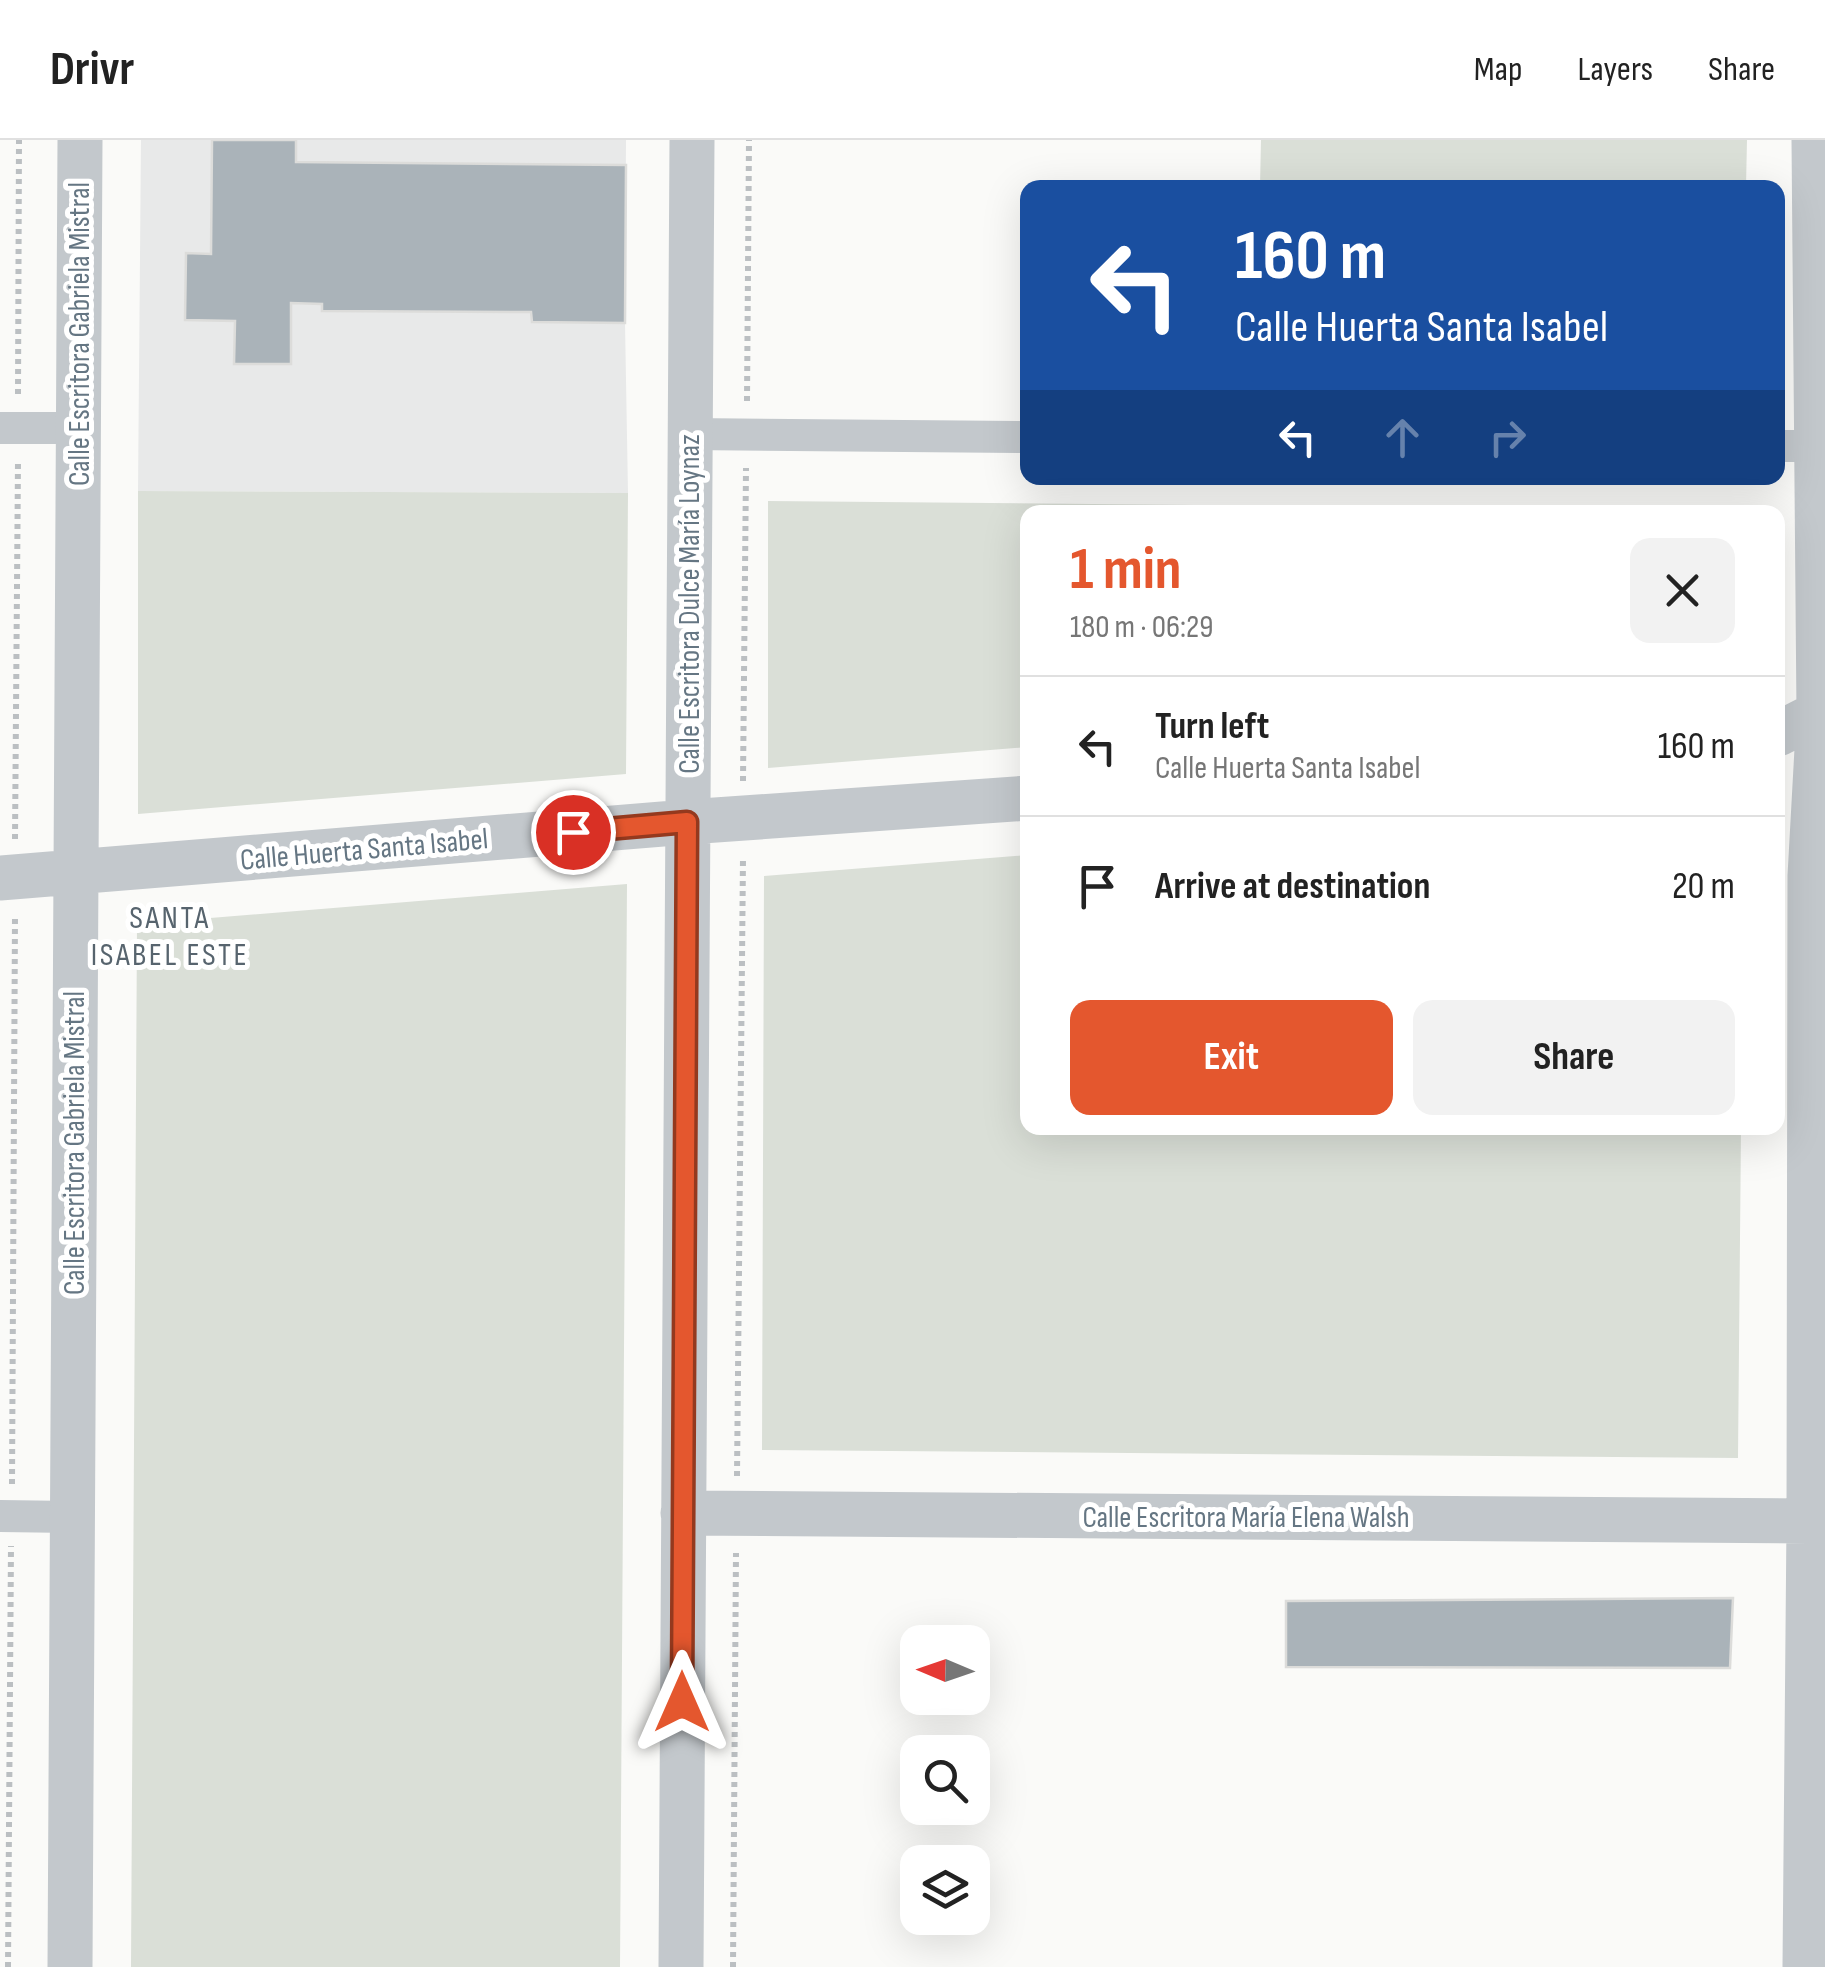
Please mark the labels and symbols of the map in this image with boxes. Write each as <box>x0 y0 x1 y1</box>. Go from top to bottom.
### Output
street label: Calle Escritora Gabriela Mistral <box>62 182 98 486</box>
street label: Calle Escritora Dulce María Loynaz <box>672 434 708 774</box>
pin <box>531 790 616 875</box>
street label: Calle Huerta Santa Isabel <box>239 821 490 879</box>
district label: SANTA ISABEL ESTE <box>91 899 249 975</box>
street label: Calle Escritora Gabriela Mistral <box>57 991 93 1295</box>
street label: Calle Escritora María Elena Walsh <box>1083 1500 1410 1536</box>
north arrow <box>900 1625 990 1715</box>
position arrow <box>630 1650 734 1754</box>

